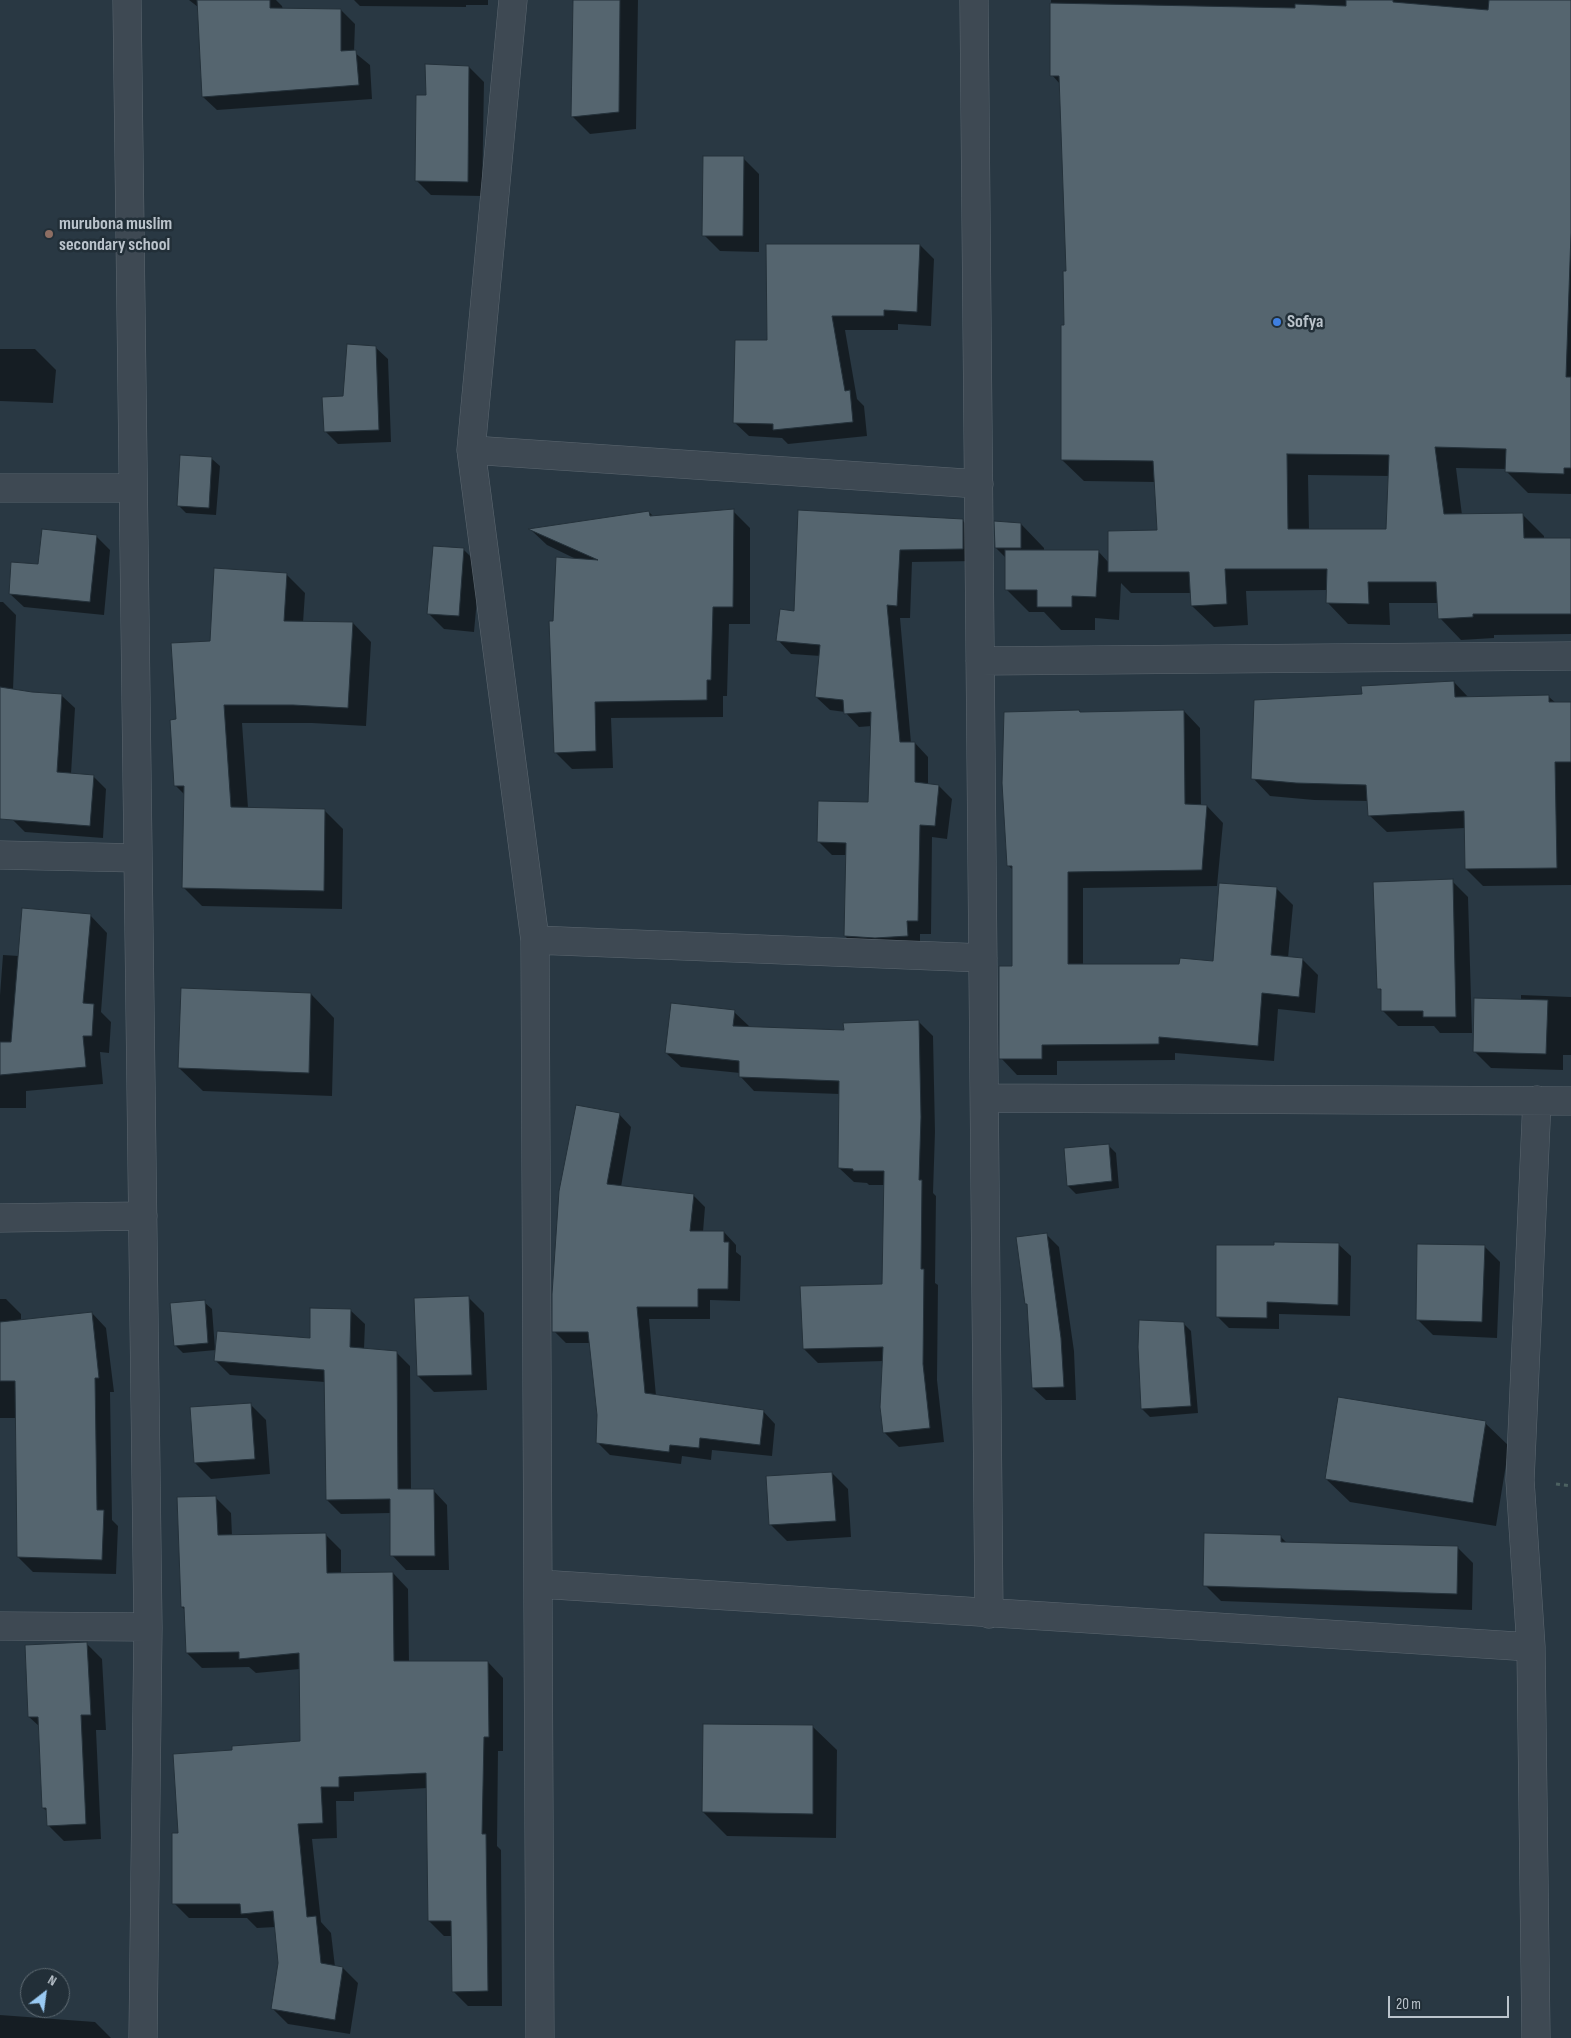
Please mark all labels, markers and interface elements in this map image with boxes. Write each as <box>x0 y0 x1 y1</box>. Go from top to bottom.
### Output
place label: murubona muslim secondary school <box>59 213 172 255</box>
marker: murubona muslim secondary school <box>43 228 55 240</box>
place label: Sofya <box>1287 311 1323 333</box>
marker: Sofya <box>1271 316 1283 328</box>
north arrow <box>20 1968 70 2018</box>
text: N <box>45 1971 60 1990</box>
scale bar <box>1391 1986 1512 2018</box>
text: 20 m <box>1396 1995 1421 2014</box>

